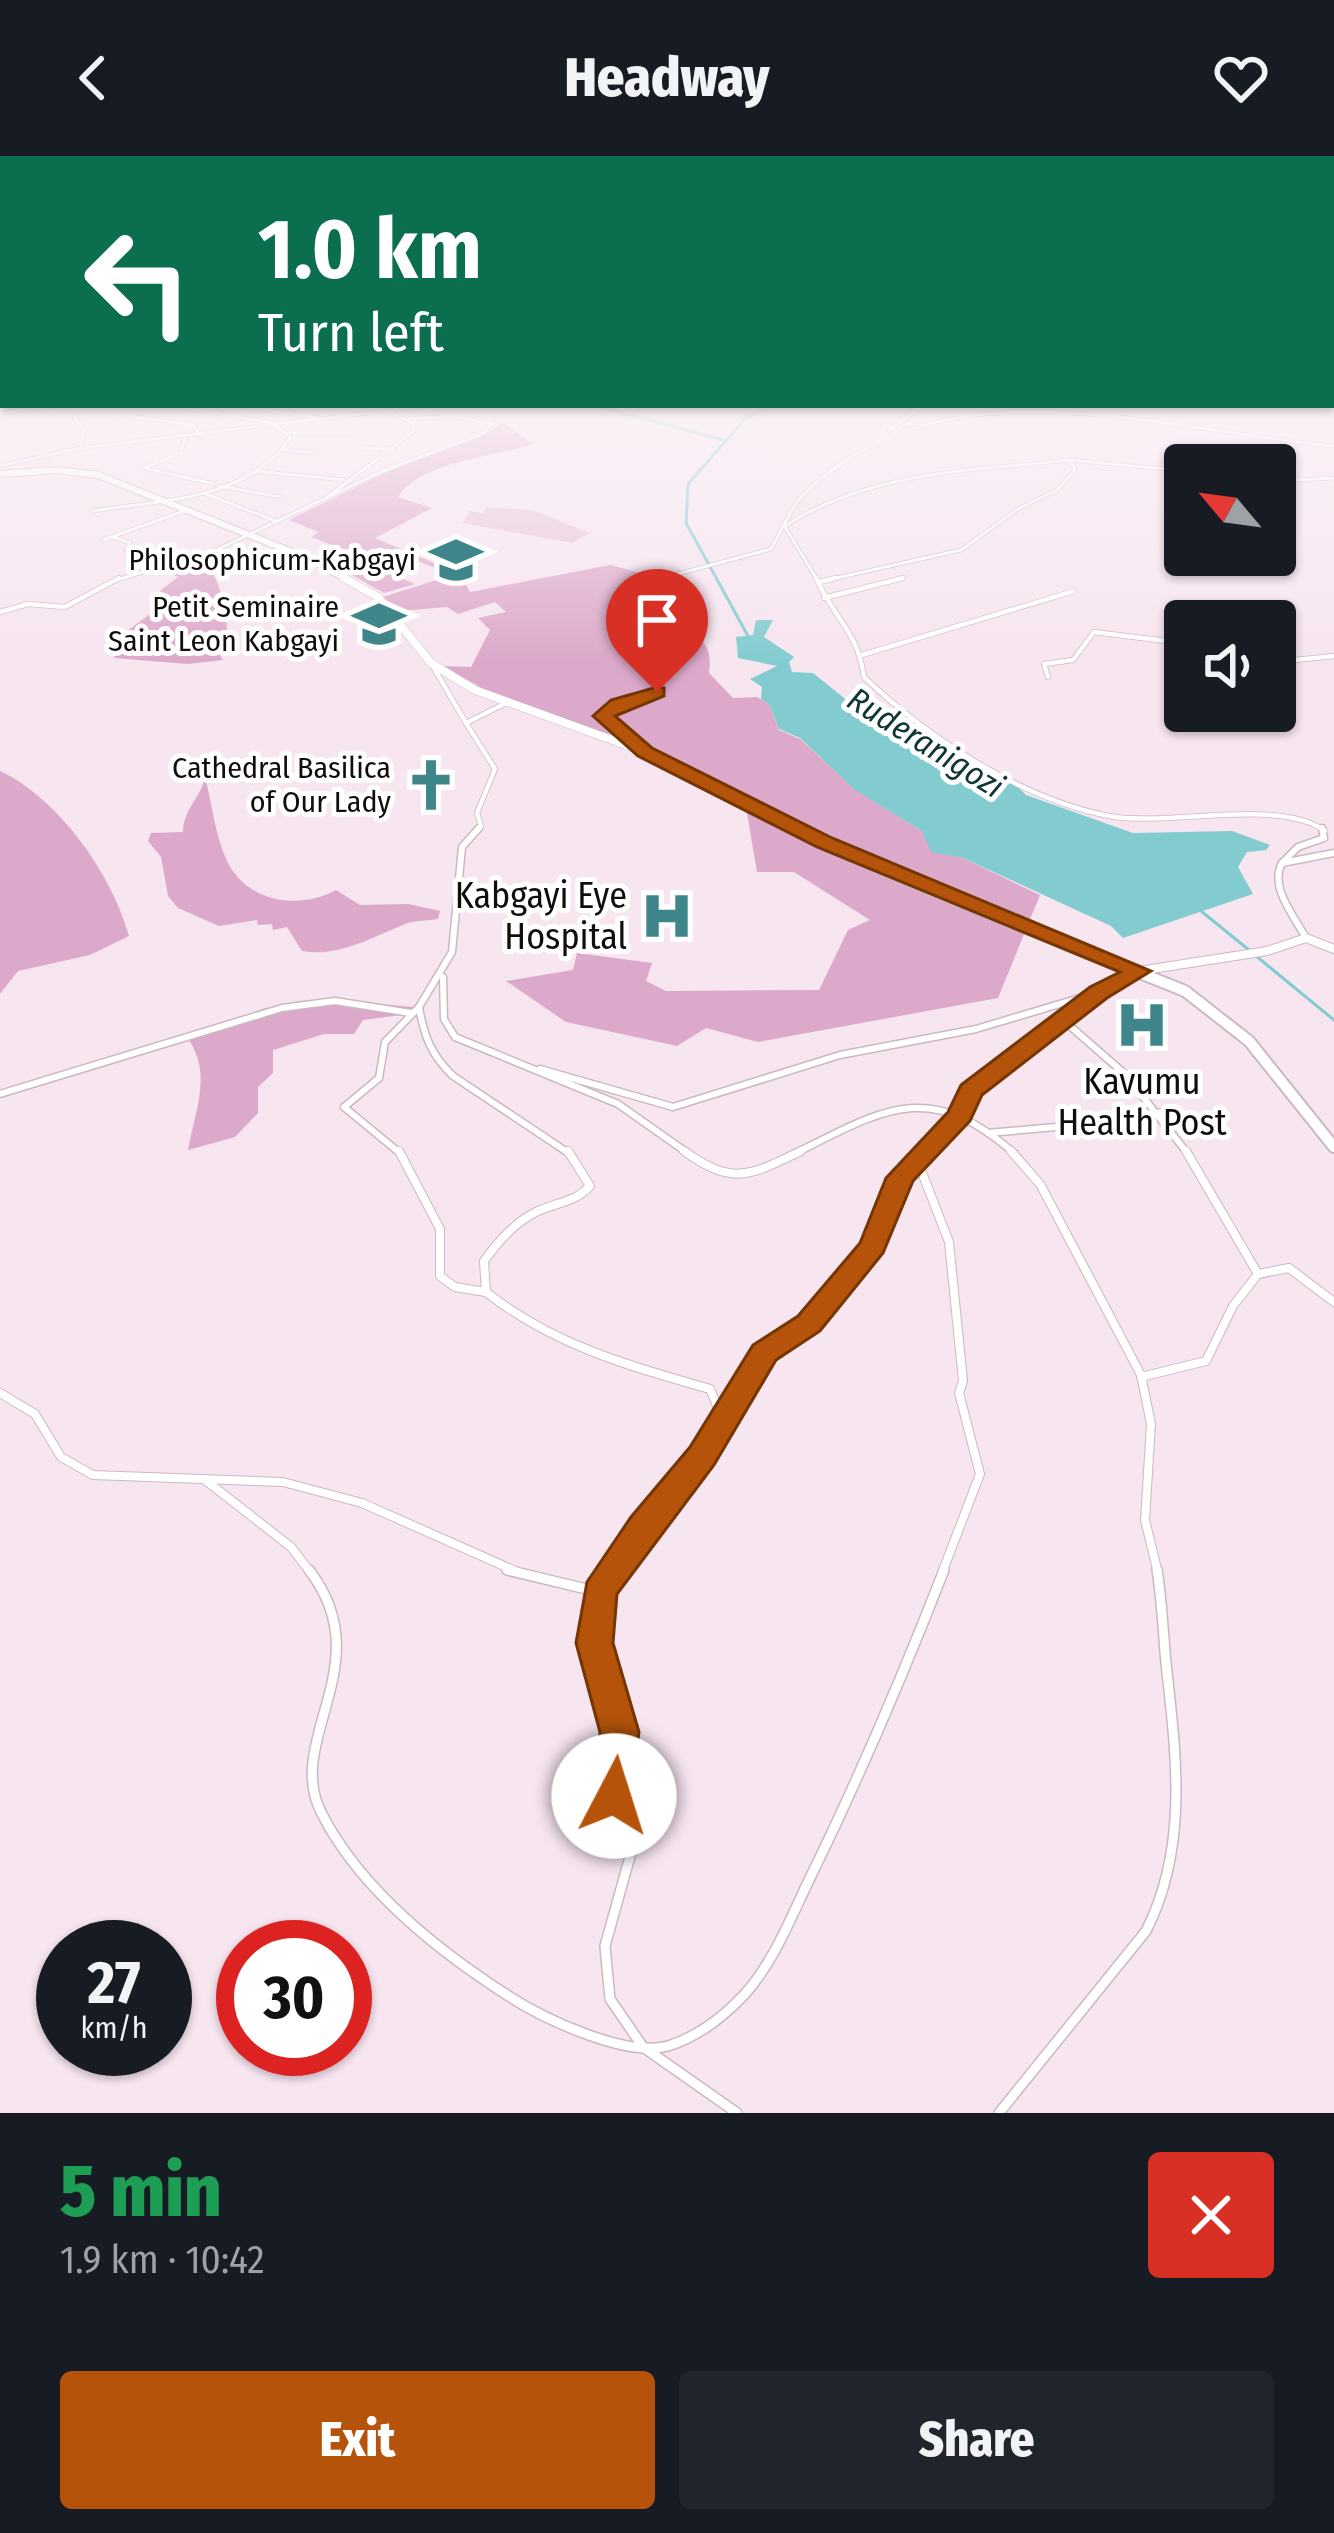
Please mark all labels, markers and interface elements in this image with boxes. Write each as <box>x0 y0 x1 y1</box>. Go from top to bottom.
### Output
icon: back <box>60 45 126 111</box>
icon: heart <box>1208 45 1274 111</box>
text: Headway <box>565 46 769 110</box>
text: 1.0 km <box>258 199 482 300</box>
icon: left <box>60 204 216 360</box>
text: Turn left <box>258 301 444 365</box>
north arrow <box>1164 444 1296 576</box>
map controls <box>1164 444 1296 732</box>
school or university icon: Philosophicum-Kabgayi <box>427 531 485 589</box>
place label: Philosophicum-Kabgayi <box>129 542 416 578</box>
pin <box>606 569 708 692</box>
icon: arrive <box>624 587 690 653</box>
place label: Petit Seminaire Saint Leon Kabgayi <box>108 589 339 659</box>
school or university icon: Petit Seminaire Saint Leon Kabgayi <box>350 595 408 653</box>
button: sound <box>1164 600 1296 732</box>
water label: Ruderanigozi <box>840 679 1012 807</box>
place label: Cathedral Basilica of Our Lady <box>172 750 392 820</box>
church icon: Cathedral Basilica of Our Lady <box>402 756 460 814</box>
place label: Kabgayi Eye Hospital <box>455 874 627 959</box>
hospital icon: Kabgayi Eye Hospital <box>638 887 696 945</box>
hospital icon: Kavumu Health Post <box>1113 996 1171 1054</box>
place label: Kavumu Health Post <box>1057 1060 1227 1145</box>
position arrow <box>551 1733 677 1859</box>
speed limit sign: 30 <box>216 1920 372 2076</box>
text: 27 <box>87 1947 141 2019</box>
text: km/h <box>81 2010 147 2046</box>
text: 5 min <box>60 2149 222 2235</box>
button: close <box>1148 2152 1274 2278</box>
text: 1.9 km · 10:42 <box>60 2237 265 2283</box>
button: Exit <box>60 2371 655 2509</box>
button: Share <box>679 2371 1274 2509</box>

